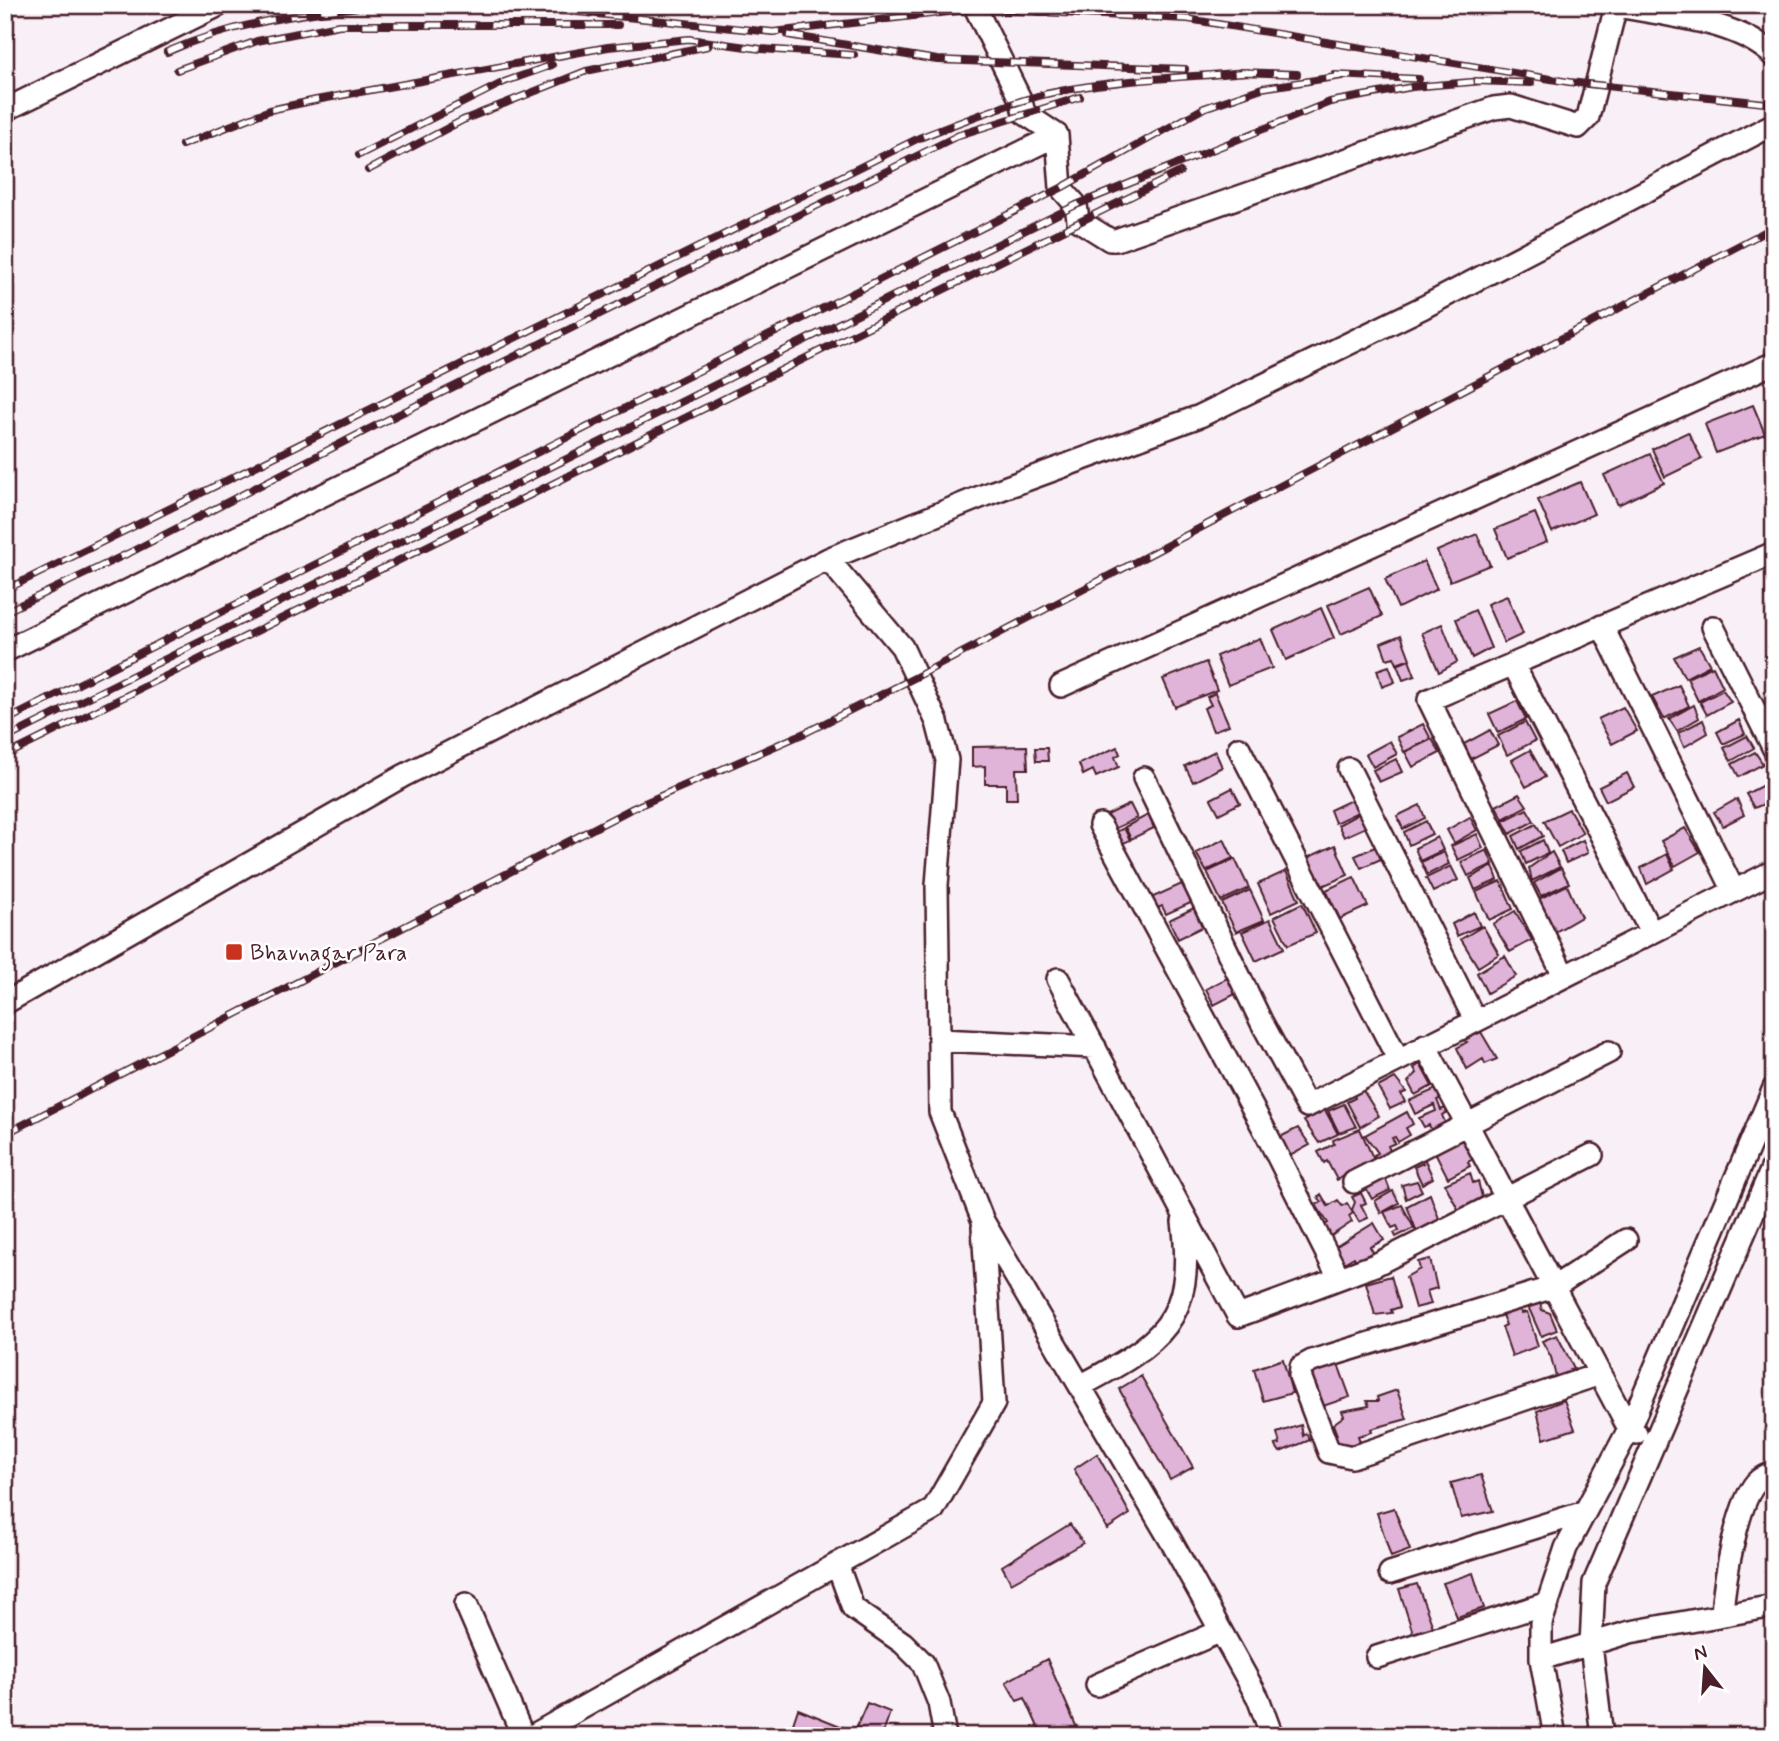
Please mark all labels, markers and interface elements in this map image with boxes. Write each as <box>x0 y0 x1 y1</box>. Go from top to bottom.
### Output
place label: Bhavnagar Para <box>250 939 407 971</box>
marker: Bhavnagar Para <box>224 942 244 962</box>
north arrow <box>1670 1632 1740 1702</box>
text: N <box>1691 1639 1710 1667</box>

